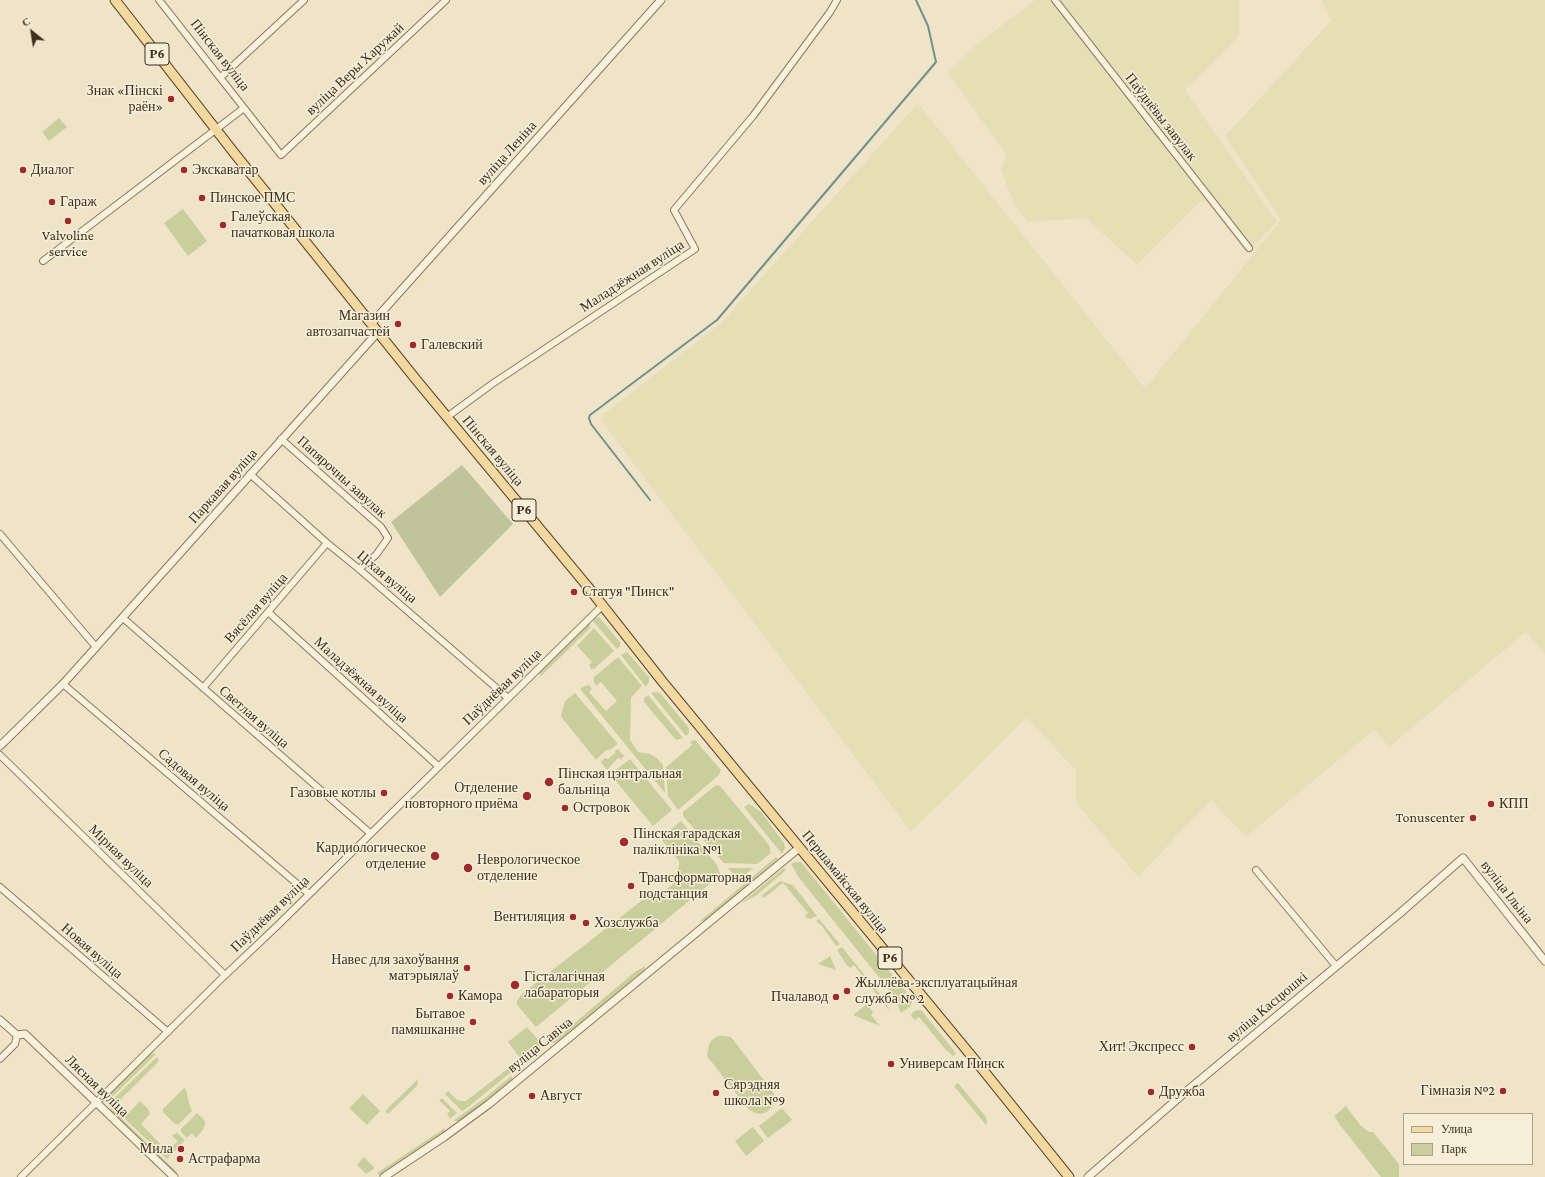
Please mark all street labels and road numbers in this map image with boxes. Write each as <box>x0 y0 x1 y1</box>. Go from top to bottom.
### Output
street label: Пінская вуліца <box>187 16 253 94</box>
street label: вуліца Веры Харужай <box>303 19 407 119</box>
road number: Р6 <box>145 43 169 65</box>
street label: Паўднёвы завулак <box>1121 70 1201 164</box>
street label: вуліца Леніна <box>474 117 540 189</box>
street label: Маладзёжная вуліца <box>577 236 687 316</box>
street label: Пінская вуліца <box>459 412 527 490</box>
street label: Папярочны завулак <box>294 432 390 522</box>
street label: Паркавая вуліца <box>185 445 261 527</box>
road number: Р6 <box>512 499 536 521</box>
street label: Ціхая вуліца <box>354 547 420 607</box>
street label: Вясёлая вуліца <box>221 569 291 647</box>
street label: Маладзёжная вуліца <box>311 633 411 727</box>
street label: Паўднёвая вуліца <box>459 645 545 729</box>
street label: Светлая вуліца <box>216 682 292 752</box>
street label: Садовая вуліца <box>155 745 233 815</box>
street label: Мірная вуліца <box>85 821 157 891</box>
street label: Першамайская вуліца <box>798 827 892 937</box>
street label: вуліца Ільіна <box>1477 857 1537 927</box>
street label: Паўднёвая вуліца <box>227 872 313 956</box>
street label: Новая вуліца <box>58 920 126 982</box>
road number: Р6 <box>878 947 902 969</box>
street label: вуліца Касцюшкі <box>1223 968 1311 1046</box>
street label: вуліца Савіча <box>504 1014 576 1076</box>
street label: Лясная вуліца <box>62 1051 132 1121</box>

